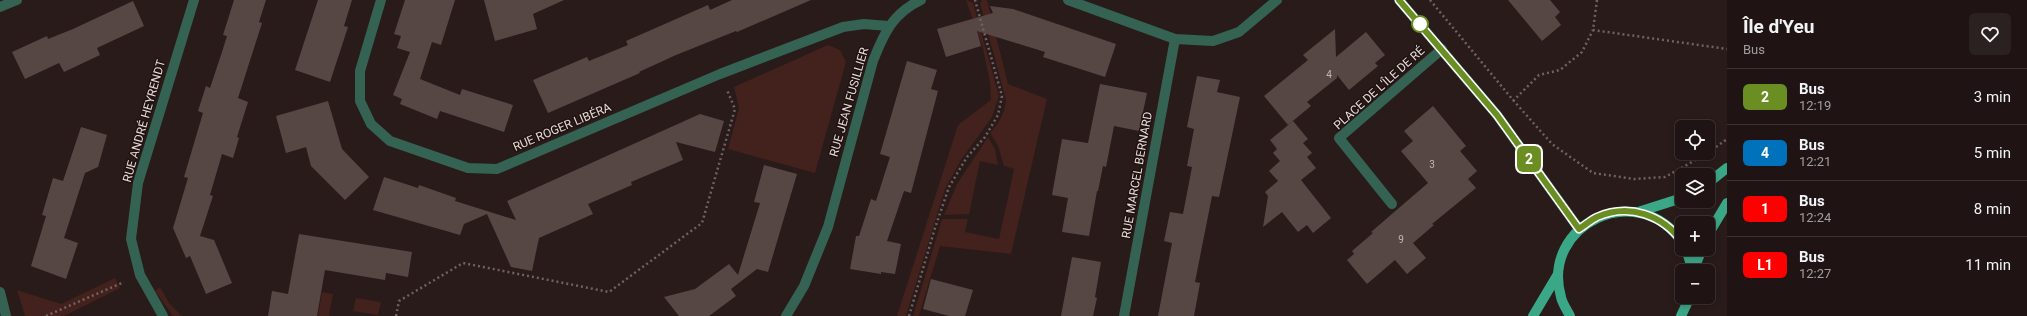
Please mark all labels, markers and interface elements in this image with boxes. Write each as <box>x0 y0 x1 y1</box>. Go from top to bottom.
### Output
button: heart <box>1969 13 2011 55</box>
unlabelled marker <box>1411 15 1429 33</box>
text: Île d'Yeu <box>1743 15 1814 38</box>
text: Bus <box>1743 42 1765 57</box>
street label: PLACE DE L'ÎLE DE RÉ <box>1330 43 1427 132</box>
street label: RUE JEAN FUSILLIER <box>827 45 871 158</box>
street label: RUE ANDRÉ HEYRENDT <box>119 58 168 184</box>
house number: 4 <box>1326 69 1332 80</box>
text: Bus <box>1799 80 1825 98</box>
text: 3 min <box>1974 88 2011 106</box>
text: 2 <box>1761 89 1769 105</box>
text: 12:19 <box>1799 98 1831 113</box>
street label: RUE ROGER LIBÉRA <box>510 99 613 154</box>
street label: RUE MARCEL BERNARD <box>1119 110 1155 239</box>
map controls <box>1675 120 1715 304</box>
button: locate <box>1675 120 1715 160</box>
text: Bus <box>1799 136 1825 154</box>
text: 5 min <box>1974 144 2011 162</box>
text: 4 <box>1761 145 1769 161</box>
line badge: 2 <box>1516 146 1542 172</box>
text: 2 <box>1525 151 1533 167</box>
text: 12:21 <box>1799 154 1831 169</box>
house number: 3 <box>1429 159 1435 170</box>
button: layers <box>1675 168 1715 208</box>
text: Bus <box>1799 192 1825 210</box>
text: 8 min <box>1974 200 2011 218</box>
text: 1 <box>1761 201 1769 217</box>
text: 12:24 <box>1799 210 1831 225</box>
button: + <box>1675 216 1715 256</box>
house number: 9 <box>1398 234 1404 245</box>
text: Bus <box>1799 248 1825 266</box>
text: 11 min <box>1965 256 2011 274</box>
text: L1 <box>1757 257 1773 273</box>
button: − <box>1675 264 1715 304</box>
text: 12:27 <box>1799 266 1831 281</box>

